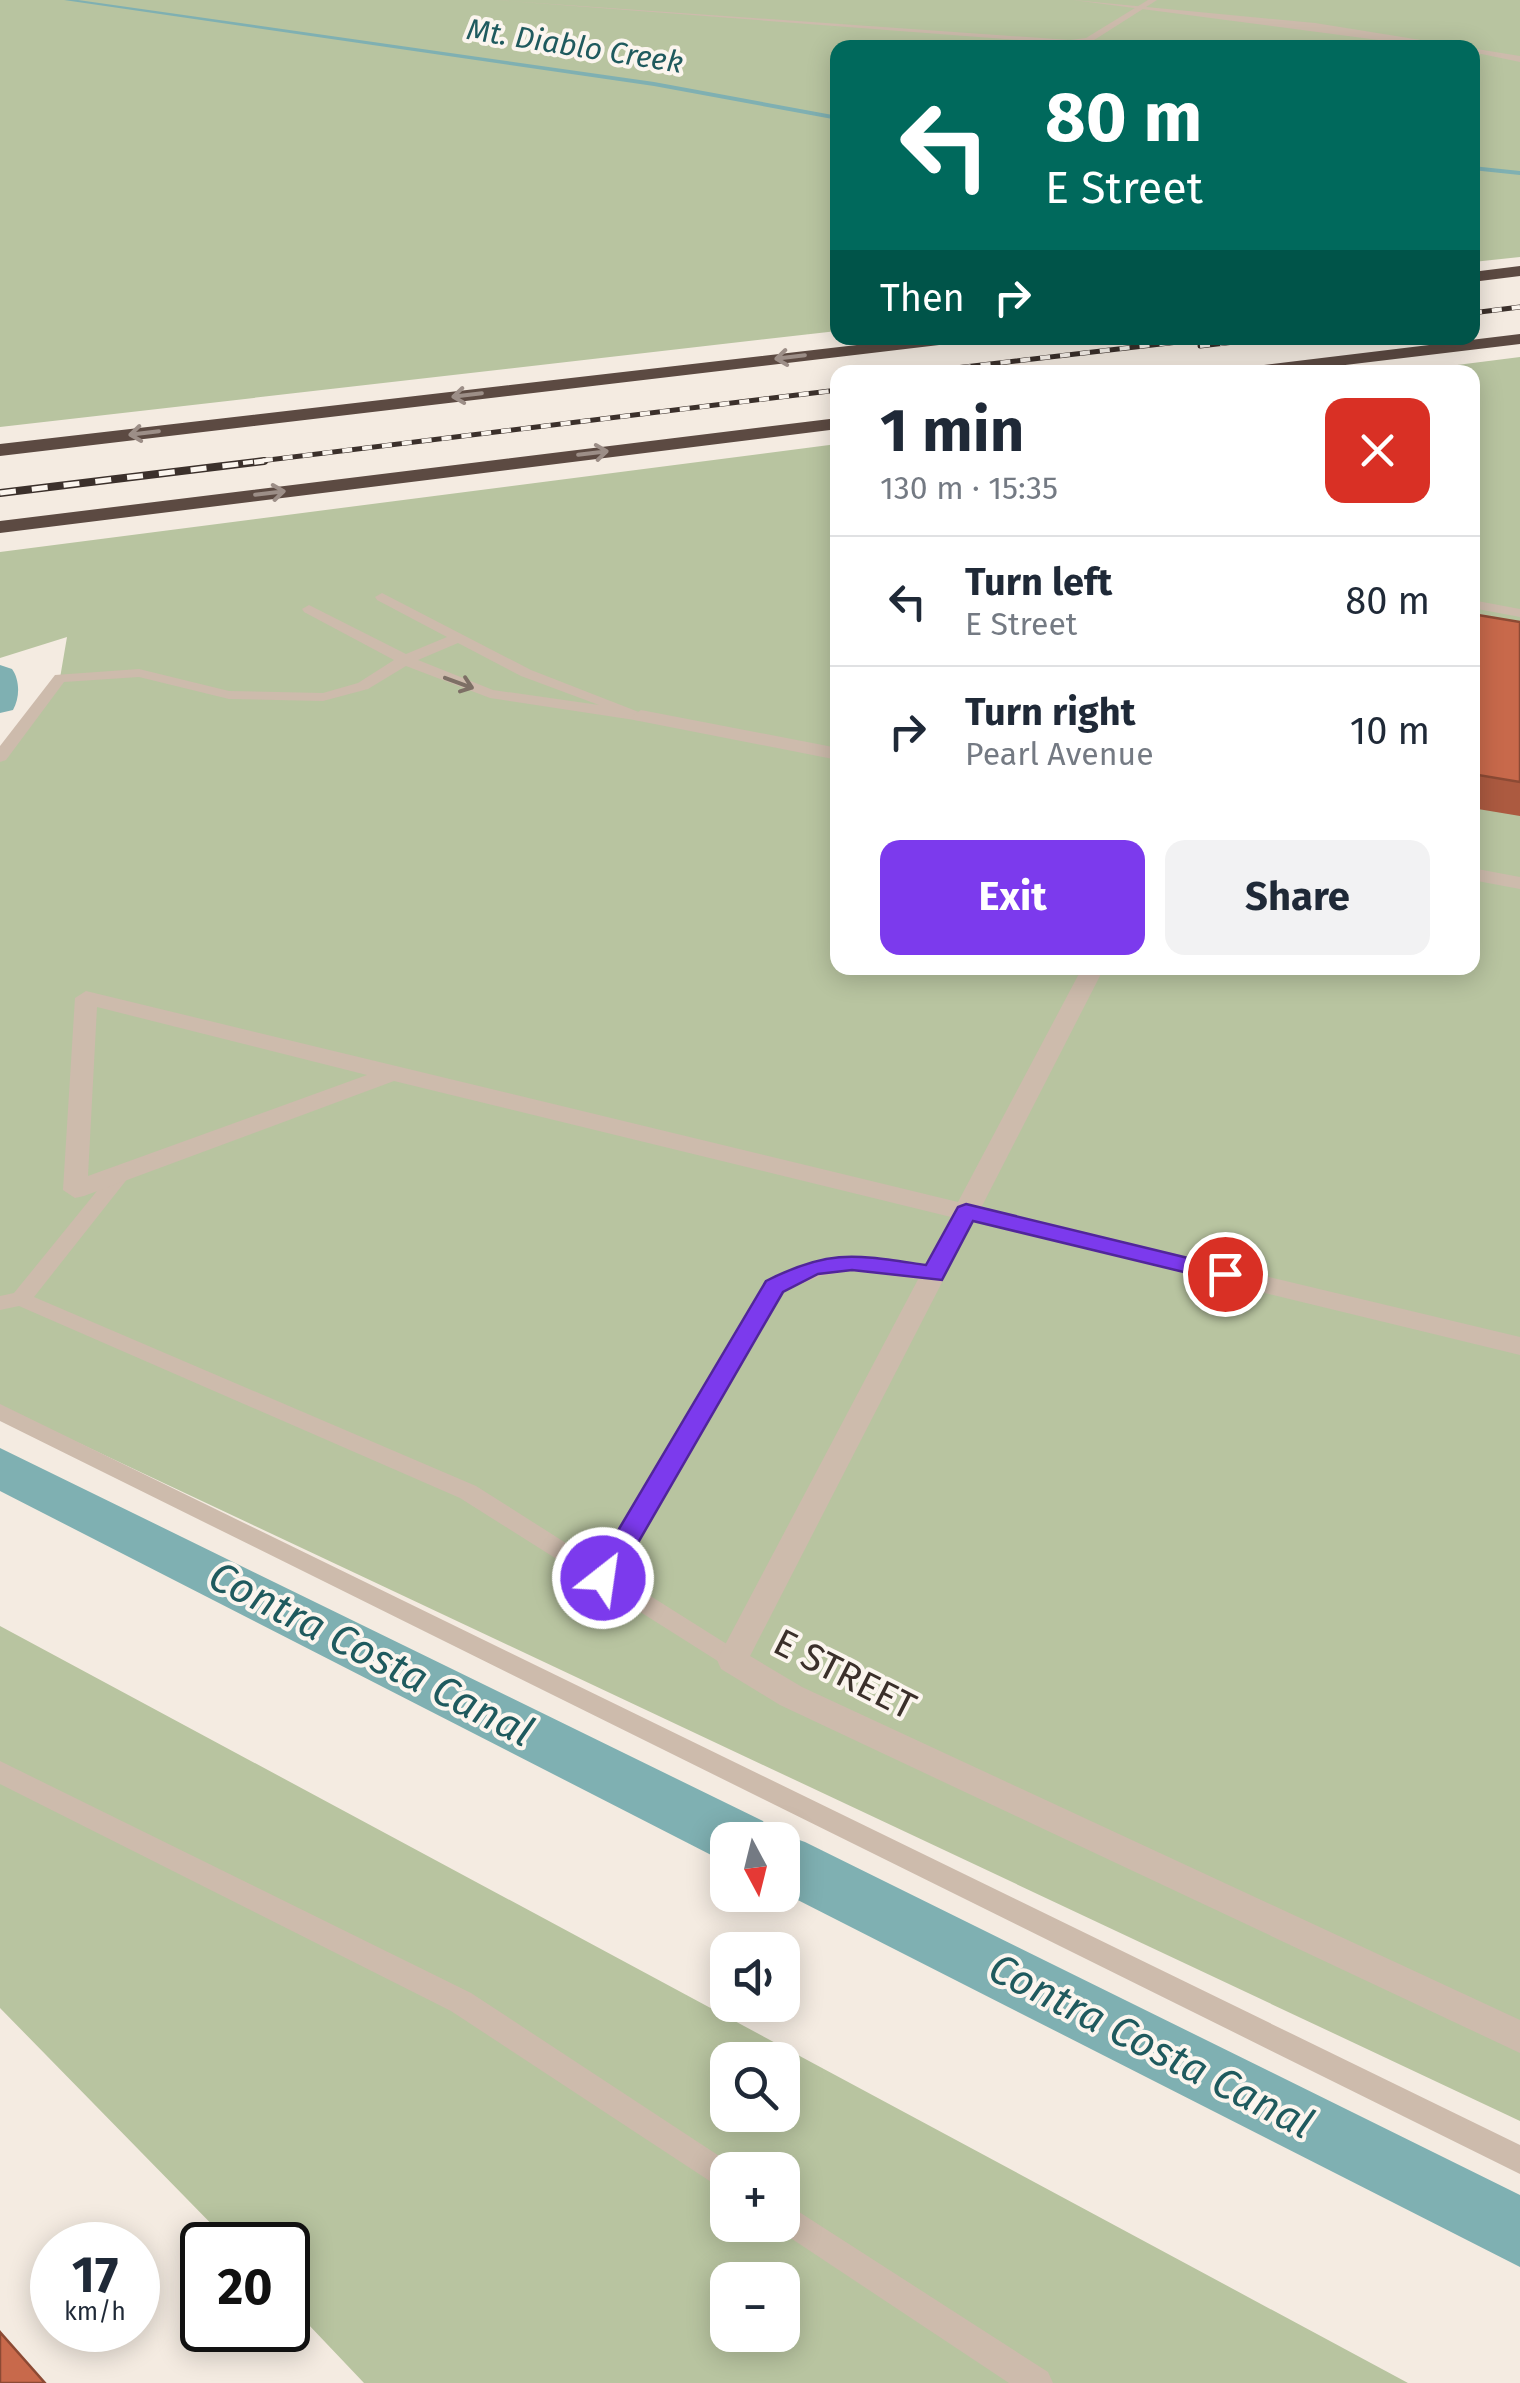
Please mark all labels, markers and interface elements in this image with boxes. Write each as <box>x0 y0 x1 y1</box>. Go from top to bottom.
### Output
water label: Mt. Diablo Creek <box>464 11 686 81</box>
text: 80 m <box>1045 76 1202 160</box>
icon: left <box>880 80 1010 210</box>
text: E Street <box>1045 161 1203 215</box>
icon: right <box>985 270 1040 325</box>
text: Then <box>880 275 965 321</box>
one-way arrow <box>774 348 806 367</box>
one-way arrow <box>451 386 484 405</box>
text: 1 min <box>880 395 1024 467</box>
button: close <box>1325 398 1430 503</box>
one-way arrow <box>128 424 161 443</box>
one-way arrow <box>576 444 609 462</box>
text: 130 m · 15:35 <box>880 469 1058 507</box>
one-way arrow <box>254 483 286 502</box>
text: Turn left <box>965 559 1112 605</box>
icon: left <box>880 574 935 629</box>
text: 80 m <box>1345 578 1430 624</box>
text: E Street <box>965 605 1077 643</box>
one-way arrow <box>443 675 474 693</box>
text: Turn right <box>965 689 1135 735</box>
icon: right <box>880 704 935 759</box>
text: 10 m <box>1350 708 1430 754</box>
text: Pearl Avenue <box>965 735 1154 773</box>
button: Exit <box>880 840 1145 955</box>
button: Share <box>1165 840 1430 955</box>
pin <box>1183 1232 1268 1317</box>
icon: arrive <box>1198 1247 1253 1302</box>
position arrow <box>551 1526 655 1630</box>
water label: Contra Costa Canal <box>201 1551 541 1757</box>
street label: E STREET <box>766 1619 924 1729</box>
north arrow <box>710 1822 800 1912</box>
map controls <box>710 1822 800 2352</box>
button: sound <box>710 1932 800 2022</box>
water label: Contra Costa Canal <box>981 1943 1321 2149</box>
button: search <box>710 2042 800 2132</box>
button: + <box>710 2152 800 2242</box>
speed limit sign: 20 <box>180 2222 310 2352</box>
text: 17 <box>72 2245 118 2305</box>
button: − <box>710 2262 800 2352</box>
text: km/h <box>64 2297 126 2327</box>

